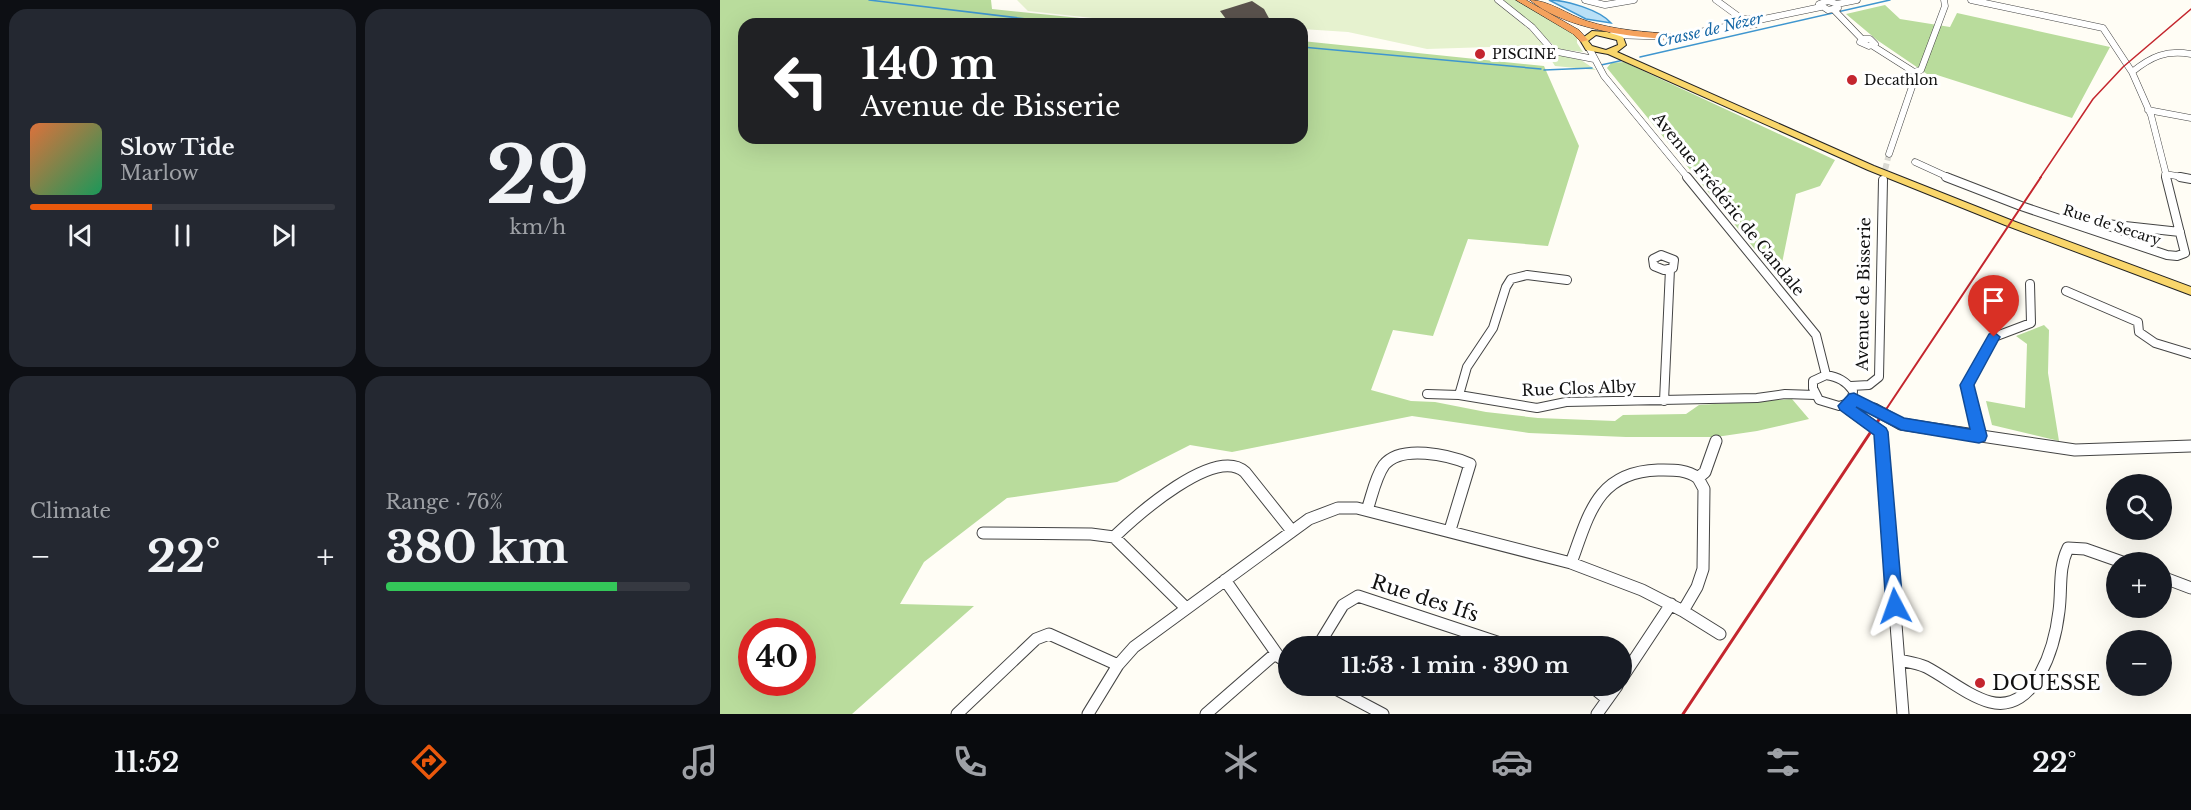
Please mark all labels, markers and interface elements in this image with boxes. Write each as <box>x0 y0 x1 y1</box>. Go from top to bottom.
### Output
water label: Crasse de Nézer <box>1655 8 1766 51</box>
text: 140 m <box>861 38 997 90</box>
icon: left <box>762 42 840 120</box>
place label: PISCINE <box>1492 45 1556 63</box>
marker: PISCINE <box>1473 47 1487 61</box>
place label: Decathlon <box>1864 71 1938 89</box>
marker: Decathlon <box>1845 73 1859 87</box>
text: Avenue de Bisserie <box>861 90 1120 123</box>
street label: Avenue Frédéric de Candale <box>1648 107 1809 300</box>
text: 29 <box>486 127 589 224</box>
text: Slow Tide <box>120 134 235 161</box>
text: Marlow <box>120 161 199 185</box>
street label: Rue de Secary <box>2061 201 2163 249</box>
text: km/h <box>509 215 566 239</box>
street label: Avenue de Bisserie <box>1852 217 1874 372</box>
icon: previous <box>64 219 97 252</box>
icon: pause <box>166 219 199 252</box>
icon: next <box>267 219 300 252</box>
pin <box>1968 275 2019 337</box>
icon: arrive <box>1977 284 2010 317</box>
street label: Rue Clos Alby <box>1521 376 1637 400</box>
map controls <box>2106 474 2172 696</box>
button: search <box>2106 474 2172 540</box>
text: Range · 76% <box>386 490 503 514</box>
text: Climate <box>30 499 111 523</box>
text: 380 km <box>386 519 568 575</box>
text: 22° <box>147 528 220 584</box>
text: − <box>30 536 51 577</box>
text: + <box>316 536 335 577</box>
button: + <box>2106 552 2172 618</box>
street label: Rue des Ifs <box>1368 569 1482 627</box>
position arrow <box>1863 574 1927 638</box>
speed limit sign: 40 <box>738 618 816 696</box>
button: − <box>2106 630 2172 696</box>
text: 11:53 · 1 min · 390 m <box>1341 652 1569 679</box>
place label: DOUESSE <box>1992 671 2100 695</box>
marker: DOUESSE <box>1973 676 1987 690</box>
icon: directions <box>408 741 450 783</box>
icon: music <box>679 741 721 783</box>
icon: phone <box>949 741 991 783</box>
icon: climate <box>1220 741 1262 783</box>
icon: car <box>1491 741 1533 783</box>
icon: filters <box>1762 741 1804 783</box>
text: 11:52 <box>114 746 179 779</box>
text: 22° <box>2032 746 2077 779</box>

